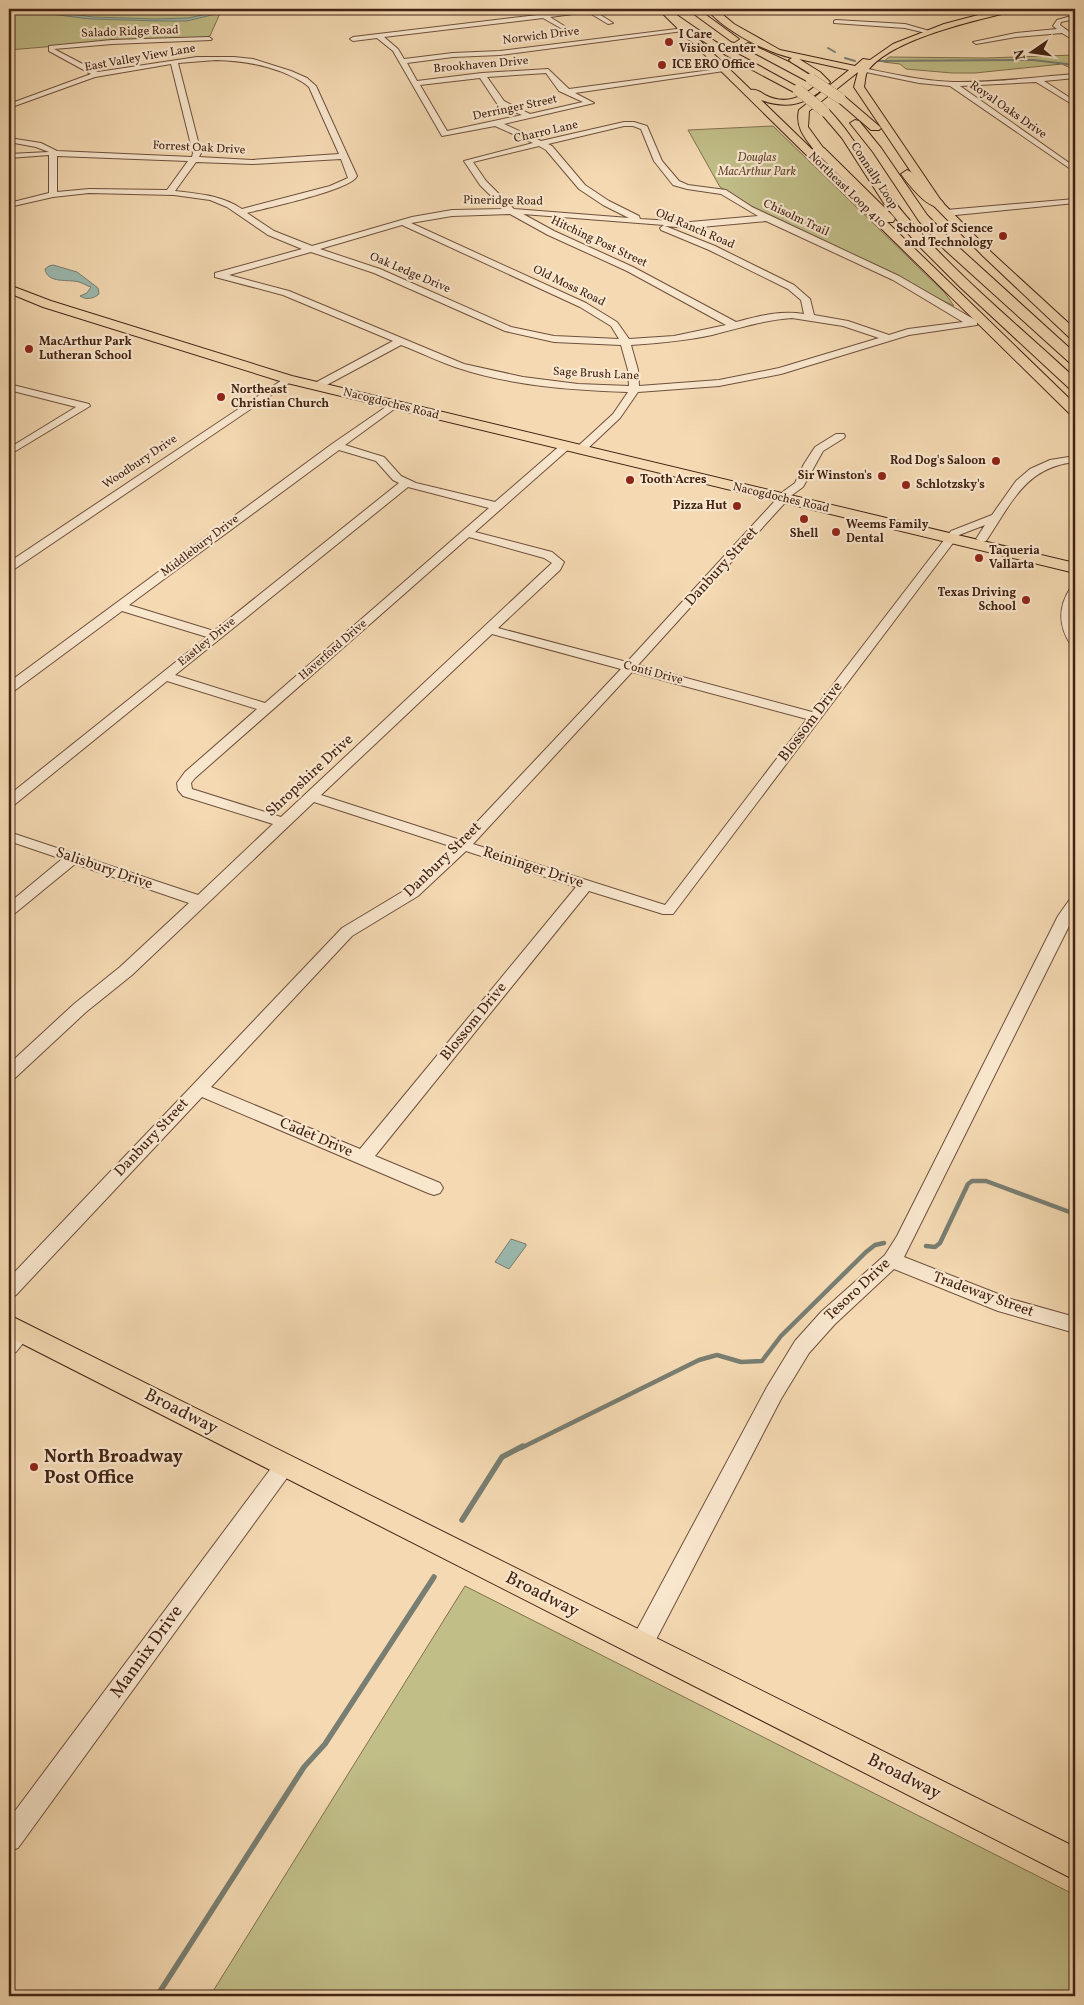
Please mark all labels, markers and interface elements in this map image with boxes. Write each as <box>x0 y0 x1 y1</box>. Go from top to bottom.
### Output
street label: Salado Ridge Road <box>81 22 179 42</box>
street label: Norwich Drive <box>502 23 581 49</box>
place label: I Care Vision Center <box>679 27 756 57</box>
north arrow <box>1006 28 1056 78</box>
marker: I Care Vision Center <box>663 36 675 48</box>
street label: East Valley View Lane <box>83 40 197 76</box>
text: N <box>1010 47 1031 62</box>
street label: Brookhaven Drive <box>433 53 529 77</box>
place label: ICE ERO Office <box>672 57 755 73</box>
marker: ICE ERO Office <box>656 59 668 71</box>
street label: Royal Oaks Drive <box>966 77 1050 143</box>
street label: Derringer Street <box>471 91 559 125</box>
street label: Charro Lane <box>512 117 580 147</box>
street label: Forrest Oak Drive <box>152 138 246 158</box>
street label: Connally Loop <box>846 140 902 213</box>
street label: Northeast Loop 410 <box>804 149 890 231</box>
park label: Douglas MacArthur Park <box>717 150 796 180</box>
street label: Pineridge Road <box>463 192 543 210</box>
street label: Chisolm Trail <box>760 196 832 240</box>
street label: Old Ranch Road <box>653 205 737 253</box>
street label: Hitching Post Street <box>548 213 650 271</box>
place label: School of Science and Technology <box>896 221 993 251</box>
marker: School of Science and Technology <box>997 230 1009 242</box>
street label: Oak Ledge Drive <box>367 249 453 297</box>
street label: Old Moss Road <box>530 262 608 311</box>
place label: MacArthur Park Lutheran School <box>39 334 132 364</box>
marker: MacArthur Park Lutheran School <box>23 343 35 355</box>
street label: Sage Brush Lane <box>552 364 640 384</box>
place label: Northeast Christian Church <box>231 382 329 412</box>
street label: Nacogdoches Road <box>341 384 441 424</box>
marker: Northeast Christian Church <box>215 391 227 403</box>
street label: Woodbury Drive <box>100 431 181 493</box>
place label: Rod Dog's Saloon <box>890 453 986 469</box>
marker: Rod Dog's Saloon <box>990 455 1002 467</box>
place label: Sir Winston's <box>798 468 872 484</box>
marker: Sir Winston's <box>876 470 888 482</box>
place label: Tooth Acres <box>640 472 707 488</box>
marker: Tooth Acres <box>624 474 636 486</box>
place label: Schlotzsky's <box>916 477 985 493</box>
street label: Nacogdoches Road <box>731 479 831 517</box>
marker: Schlotzsky's <box>900 479 912 491</box>
place label: Pizza Hut <box>673 498 727 514</box>
marker: Pizza Hut <box>731 500 743 512</box>
street label: Middlebury Drive <box>158 511 243 581</box>
marker: Shell <box>798 513 810 525</box>
place label: Weems Family Dental <box>846 517 929 547</box>
street label: Danbury Street <box>681 523 763 611</box>
place label: Shell <box>790 526 818 542</box>
marker: Weems Family Dental <box>830 526 842 538</box>
place label: Taqueria Vallarta <box>989 543 1040 573</box>
marker: Taqueria Vallarta <box>973 552 985 564</box>
place label: Texas Driving School <box>938 585 1016 615</box>
marker: Texas Driving School <box>1020 594 1032 606</box>
street label: Eastley Drive <box>175 614 239 670</box>
street label: Haverford Drive <box>295 616 371 684</box>
street label: Conti Drive <box>622 657 685 689</box>
street label: Blossom Drive <box>774 678 848 766</box>
street label: Shropshire Drive <box>262 730 358 822</box>
street label: Danbury Street <box>400 818 486 902</box>
street label: Reininger Drive <box>480 842 586 894</box>
street label: Salisbury Drive <box>53 843 155 895</box>
street label: Blossom Drive <box>436 978 512 1066</box>
street label: Danbury Street <box>110 1094 194 1182</box>
street label: Cadet Drive <box>276 1113 356 1163</box>
street label: Tesoro Drive <box>820 1254 896 1326</box>
street label: Tradeway Street <box>930 1267 1036 1323</box>
street label: Broadway <box>140 1383 222 1441</box>
place label: North Broadway Post Office <box>44 1445 183 1491</box>
marker: North Broadway Post Office <box>28 1461 40 1473</box>
street label: Broadway <box>501 1566 583 1624</box>
street label: Mannix Drive <box>105 1600 189 1704</box>
street label: Broadway <box>863 1748 945 1806</box>

